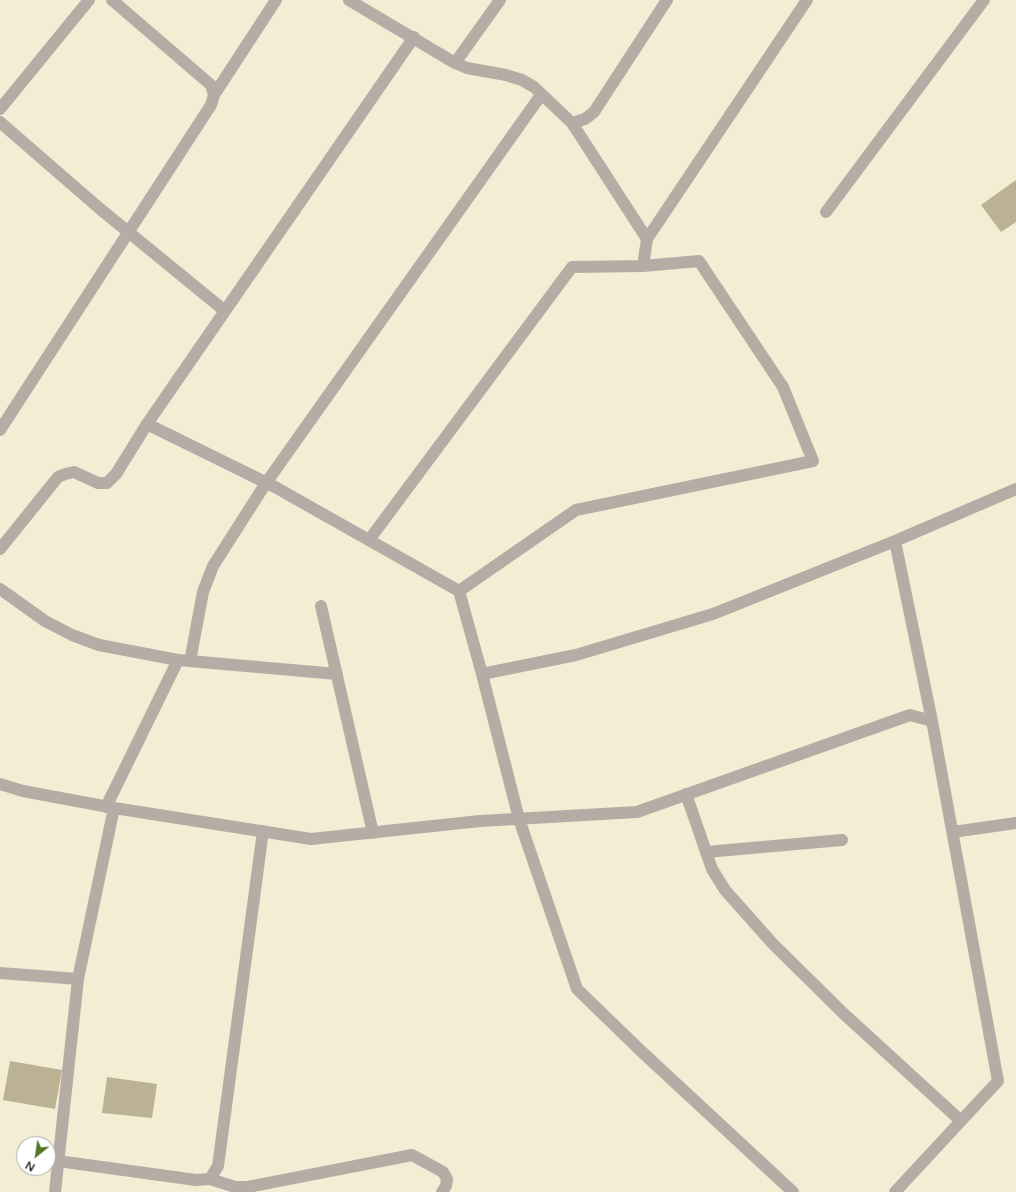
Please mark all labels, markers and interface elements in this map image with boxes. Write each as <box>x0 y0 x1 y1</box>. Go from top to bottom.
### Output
north arrow <box>16 1136 56 1176</box>
text: N <box>23 1158 37 1174</box>

